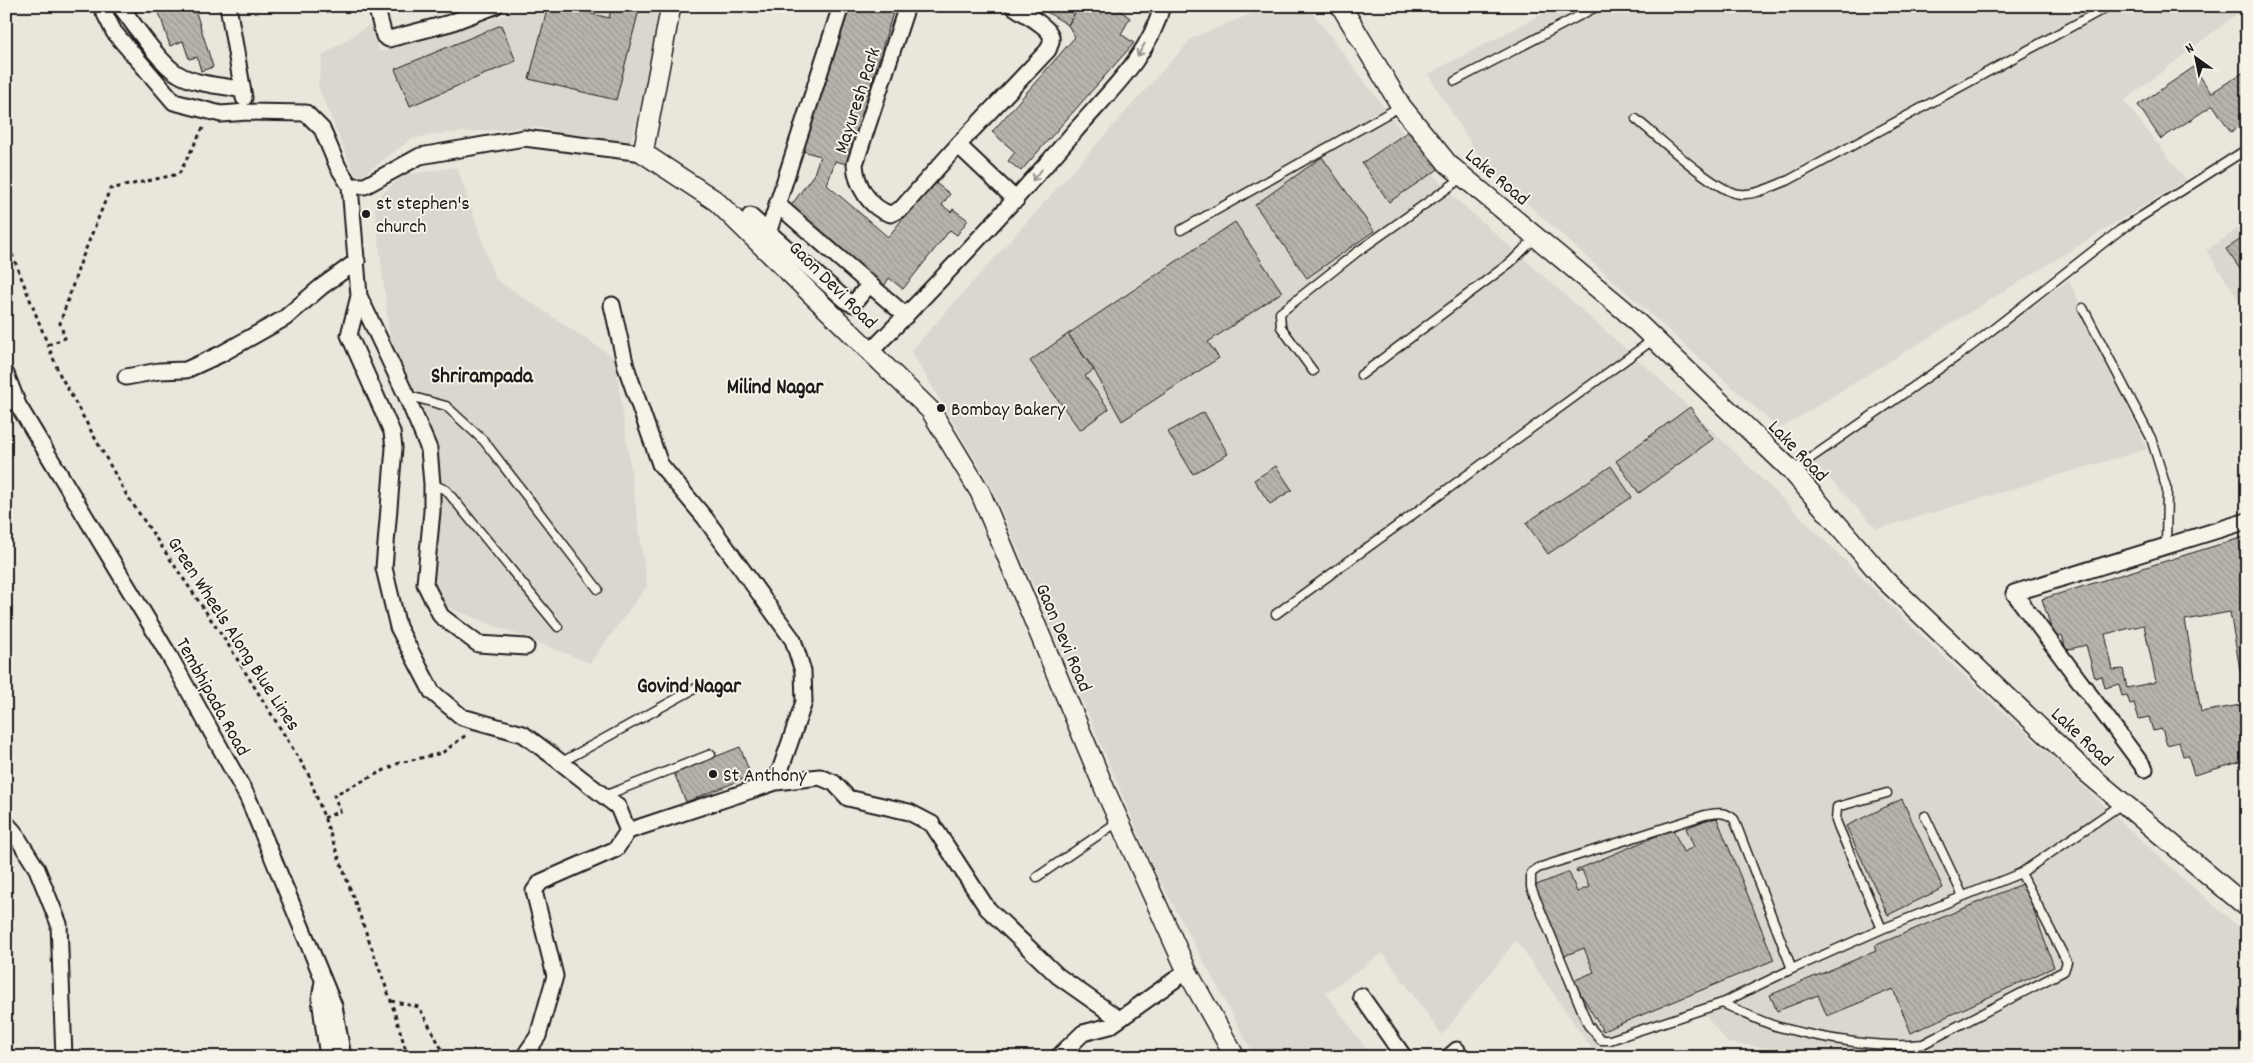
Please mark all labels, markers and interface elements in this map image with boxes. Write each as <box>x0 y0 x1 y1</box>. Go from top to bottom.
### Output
north arrow <box>2170 32 2220 82</box>
text: N <box>2182 38 2198 59</box>
one-way arrow <box>1136 42 1145 57</box>
street label: Mayuresh Park <box>828 44 889 158</box>
street label: Lake Road <box>1458 143 1534 214</box>
one-way arrow <box>1032 168 1043 181</box>
place label: st stephen's church <box>376 191 470 242</box>
marker: st stephen's church <box>360 208 372 220</box>
street label: Gaon Devi Road <box>781 235 883 337</box>
district label: Shrirampada <box>431 363 534 393</box>
district label: Milind Nagar <box>727 374 824 404</box>
place label: Bombay Bakery <box>951 397 1066 425</box>
marker: Bombay Bakery <box>935 402 947 414</box>
street label: Lake Road <box>1760 415 1833 489</box>
street label: Green Wheels Along Blue Lines <box>159 532 306 737</box>
street label: Gaon Devi Road <box>1027 580 1098 697</box>
street label: Tembhipada Road <box>167 633 255 762</box>
district label: Govind Nagar <box>637 673 742 703</box>
street label: Lake Road <box>2043 702 2118 775</box>
place label: St Anthony <box>723 763 808 791</box>
marker: St Anthony <box>707 768 719 780</box>

